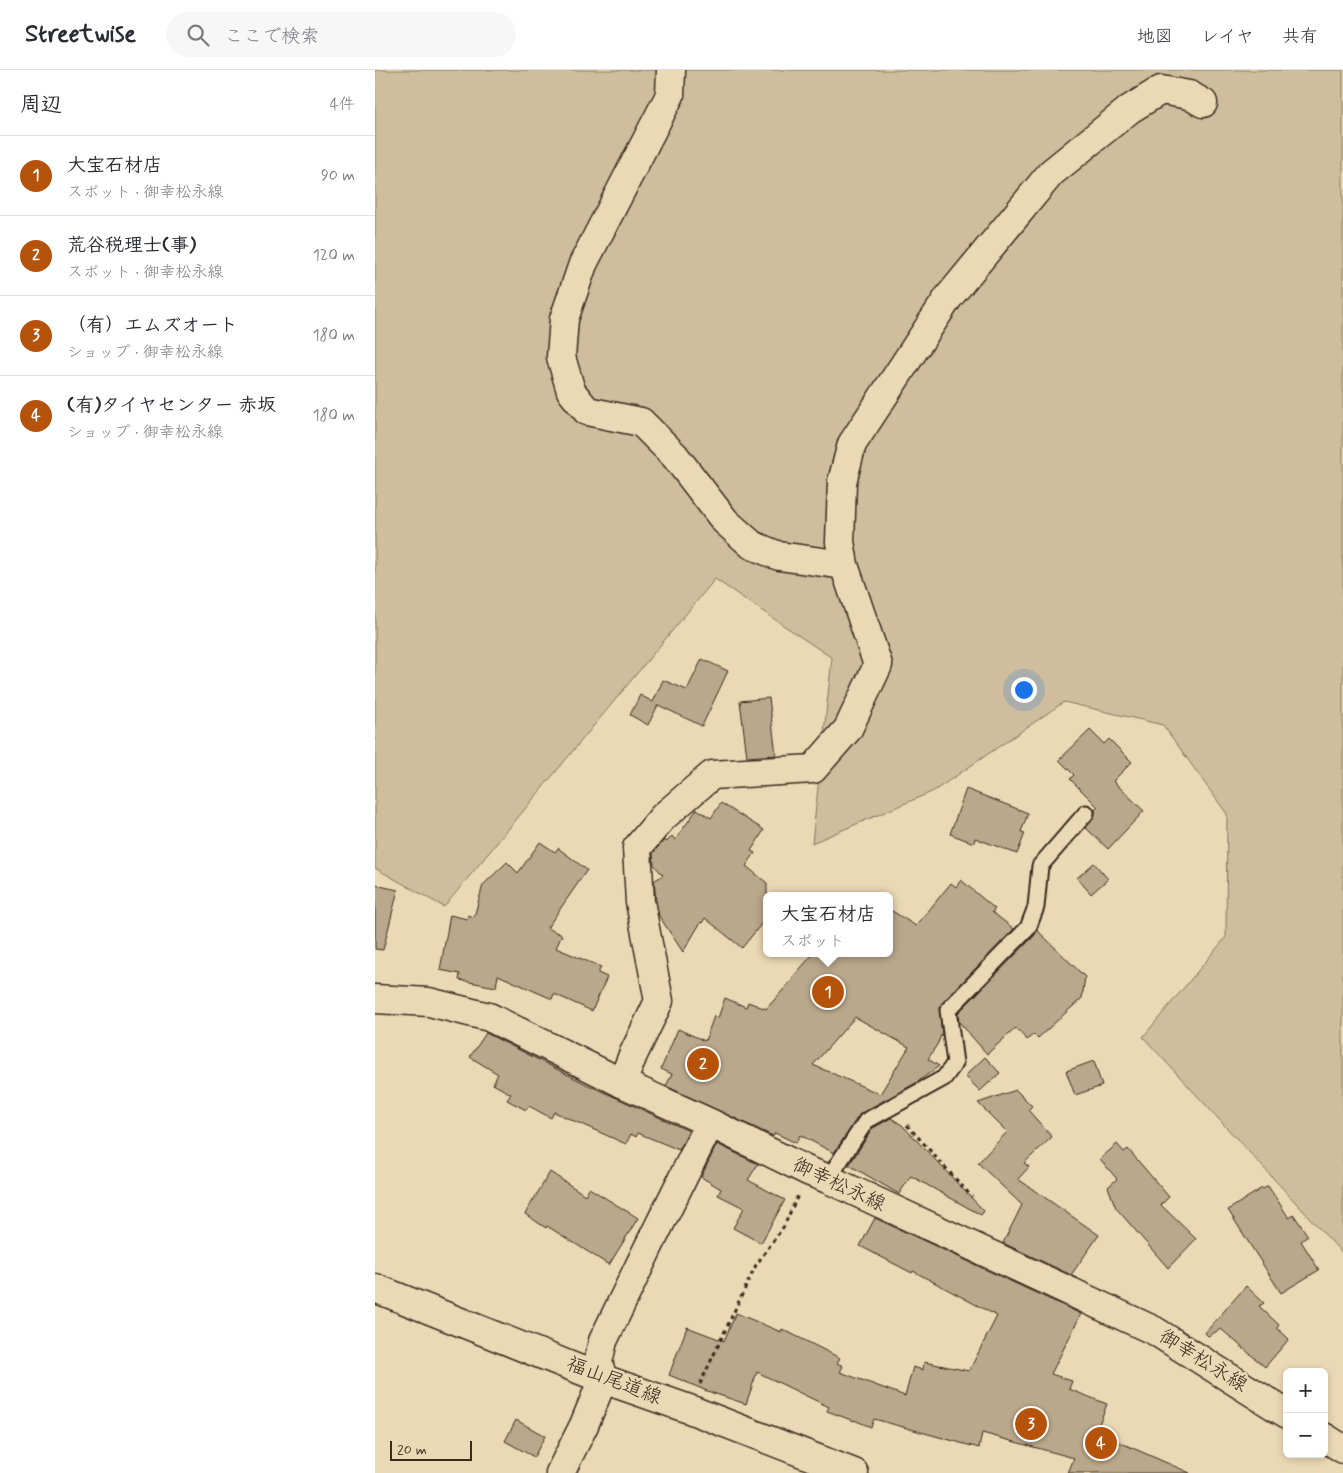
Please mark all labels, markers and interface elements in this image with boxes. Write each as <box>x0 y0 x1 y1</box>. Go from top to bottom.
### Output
search box <box>166 12 516 57</box>
text: Streetwise <box>25 19 136 50</box>
icon: search <box>184 21 212 49</box>
text: ここで検索 <box>224 24 319 49</box>
text: 地図 <box>1137 25 1173 49</box>
text: レイヤ <box>1201 25 1254 49</box>
text: 共有 <box>1282 25 1318 49</box>
text: 周辺 <box>20 91 62 119</box>
text: 4件 <box>330 94 355 115</box>
text: 大宝石材店 <box>67 153 162 178</box>
text: 1 <box>32 165 40 186</box>
text: 90 m <box>321 165 355 186</box>
text: スポット · 御幸松永線 <box>67 182 223 203</box>
text: 荒谷税理士(事) <box>67 233 196 258</box>
text: 2 <box>32 245 40 266</box>
text: 120 m <box>313 245 355 266</box>
text: スポット · 御幸松永線 <box>67 262 223 283</box>
text: （有）エムズオート <box>67 313 238 338</box>
text: 3 <box>32 325 40 346</box>
text: 180 m <box>312 325 355 346</box>
text: ショップ · 御幸松永線 <box>67 342 223 363</box>
text: (有)タイヤセンター 赤坂 <box>67 393 276 418</box>
text: 4 <box>31 405 41 426</box>
text: 180 m <box>312 405 355 426</box>
text: ショップ · 御幸松永線 <box>67 422 223 443</box>
your location <box>1011 677 1037 703</box>
popup <box>763 892 893 957</box>
text: 大宝石材店 <box>780 902 876 927</box>
text: スポット <box>780 931 845 952</box>
pin: 1 <box>812 973 844 1011</box>
pin: 2 <box>687 1045 719 1083</box>
street label: 御幸松永線 <box>788 1152 890 1218</box>
street label: 御幸松永線 <box>1153 1323 1253 1399</box>
street label: 福山尾道線 <box>562 1350 666 1412</box>
map controls <box>1283 1368 1328 1458</box>
button: + <box>1283 1368 1328 1413</box>
pin: 3 <box>1015 1405 1047 1443</box>
button: − <box>1283 1413 1328 1458</box>
pin: 4 <box>1085 1424 1117 1462</box>
scale bar <box>390 1438 473 1461</box>
text: 20 m <box>397 1441 427 1459</box>

